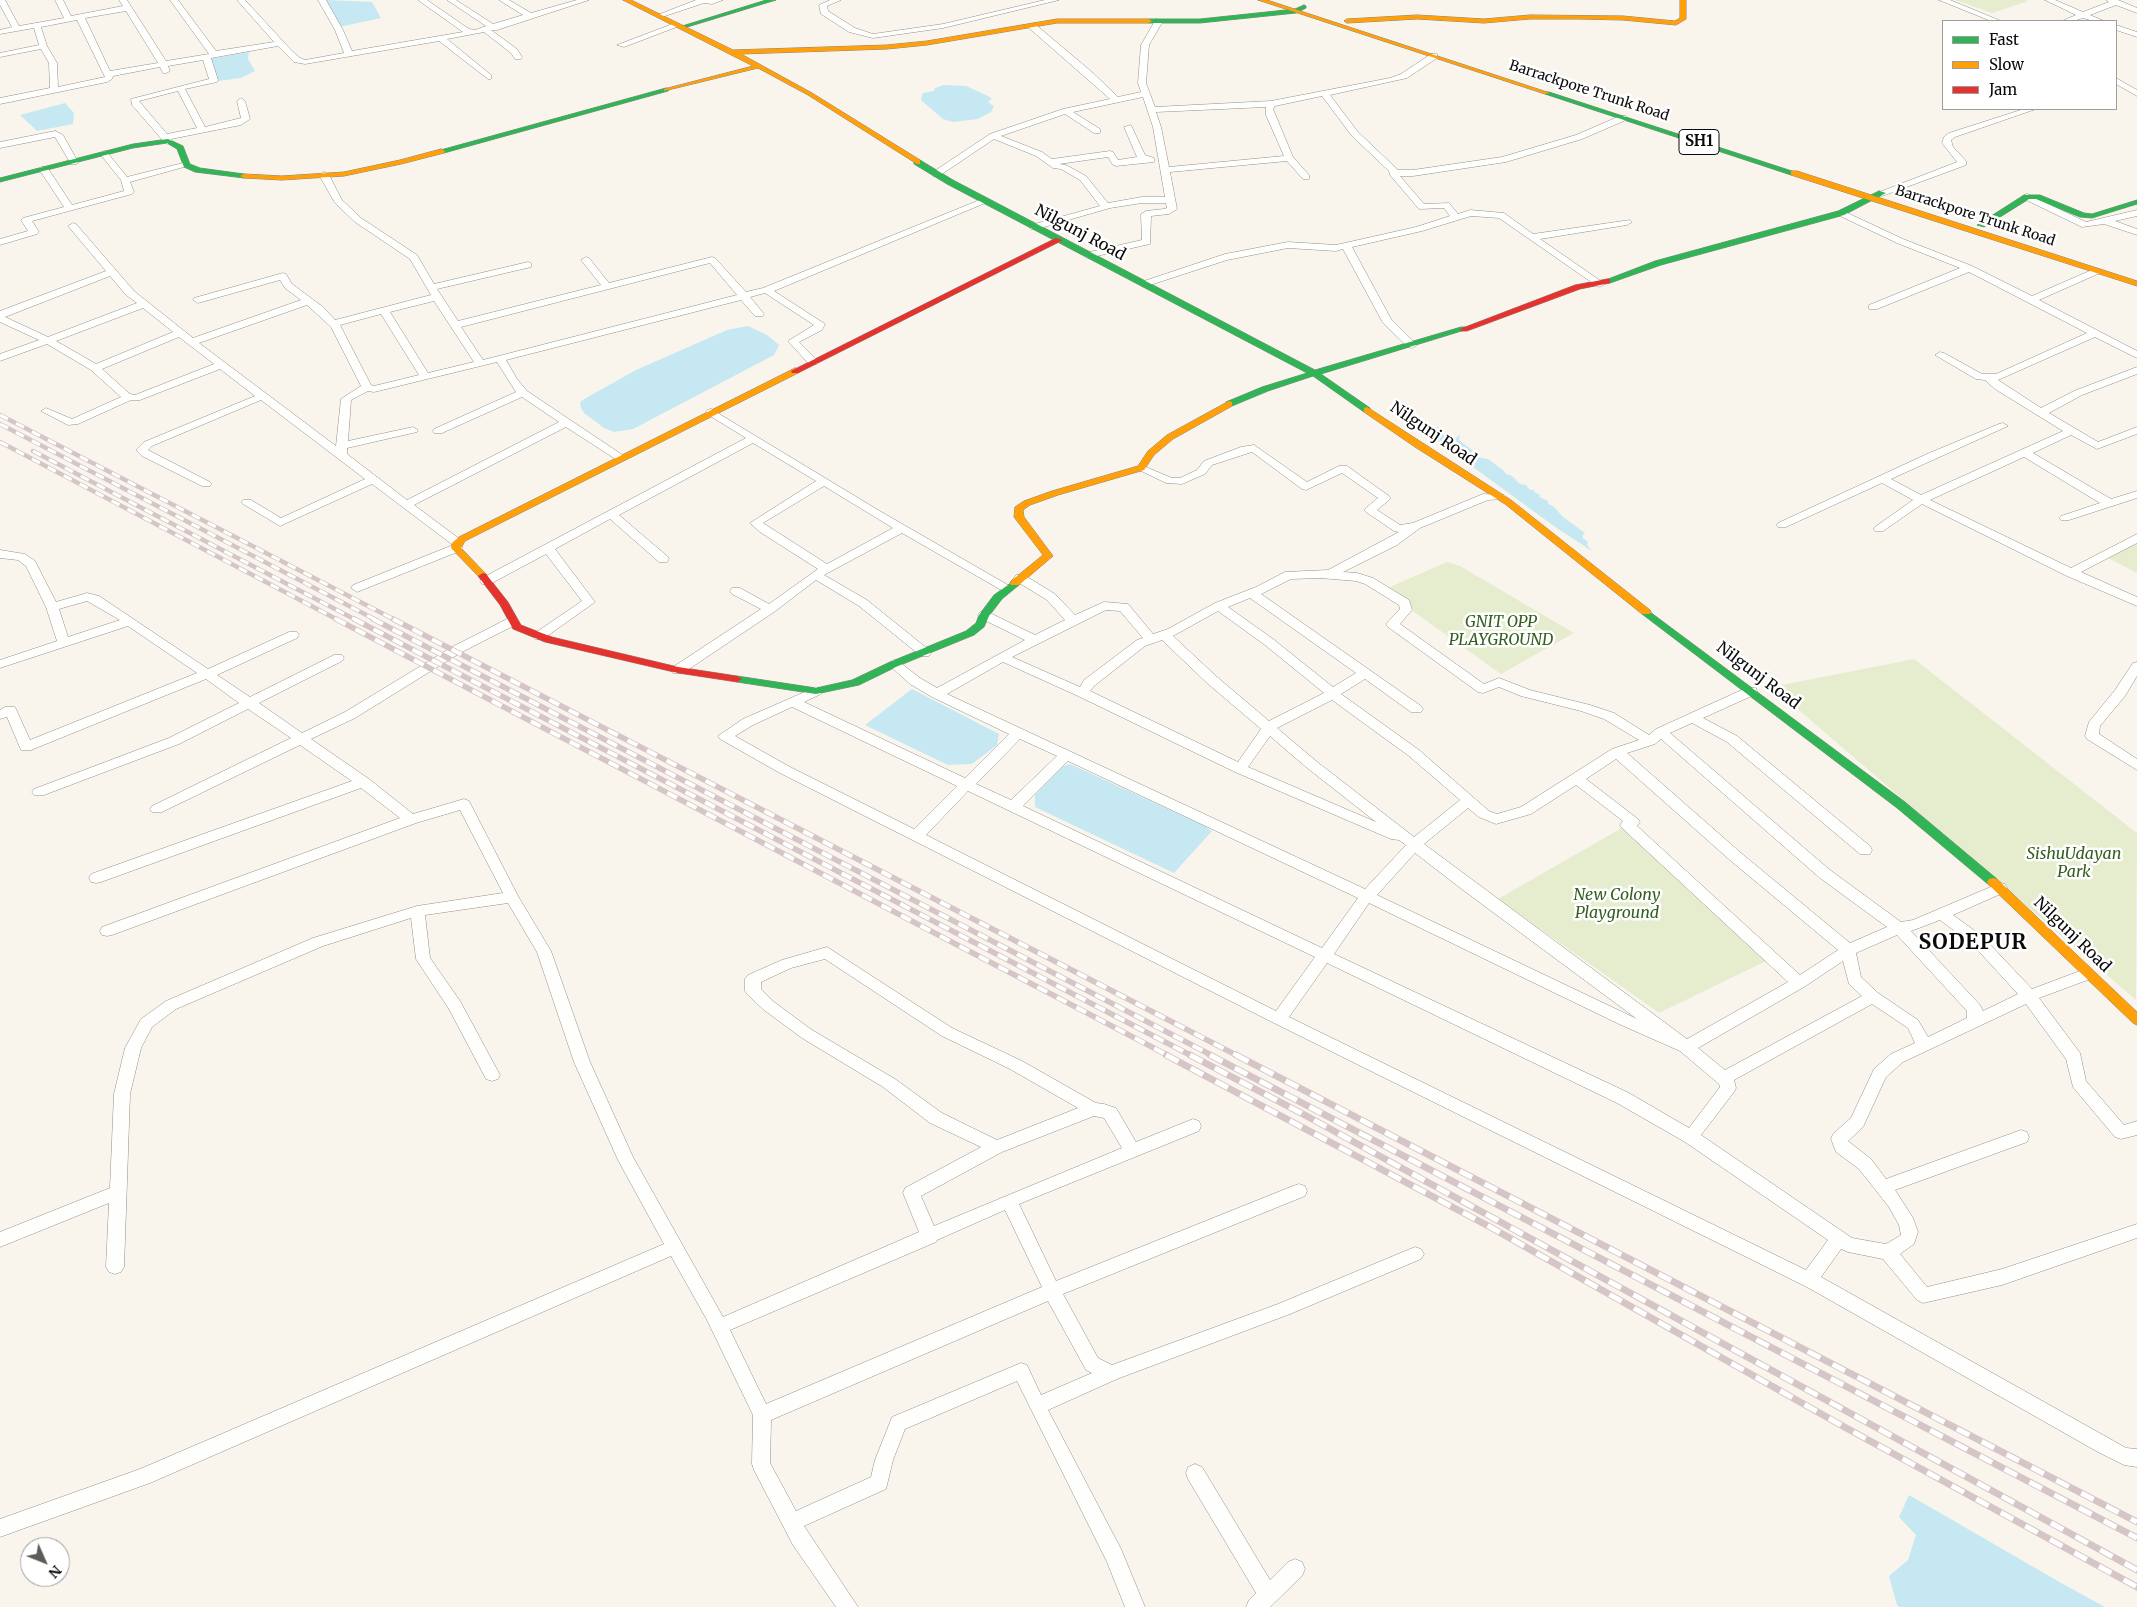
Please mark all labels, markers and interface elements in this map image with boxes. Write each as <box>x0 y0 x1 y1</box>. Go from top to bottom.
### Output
legend <box>1942 20 2117 110</box>
text: Fast <box>1989 30 2019 49</box>
text: Slow <box>1989 55 2024 74</box>
street label: Barrackpore Trunk Road <box>1507 57 1671 125</box>
text: Jam <box>1989 80 2017 99</box>
road number: SH1 <box>1679 130 1719 154</box>
street label: Barrackpore Trunk Road <box>1893 182 2057 250</box>
street label: Nilgunj Road <box>1031 201 1129 265</box>
street label: Nilgunj Road <box>1386 398 1480 470</box>
park label: GNIT OPP PLAYGROUND <box>1449 612 1553 650</box>
street label: Nilgunj Road <box>1712 638 1804 714</box>
park label: SishuUdayan Park <box>2027 844 2121 882</box>
park label: New Colony Playground <box>1574 885 1660 923</box>
street label: Nilgunj Road <box>2029 893 2115 977</box>
district label: SODEPUR <box>1918 930 2028 956</box>
north arrow <box>20 1537 70 1587</box>
text: N <box>45 1561 65 1582</box>

